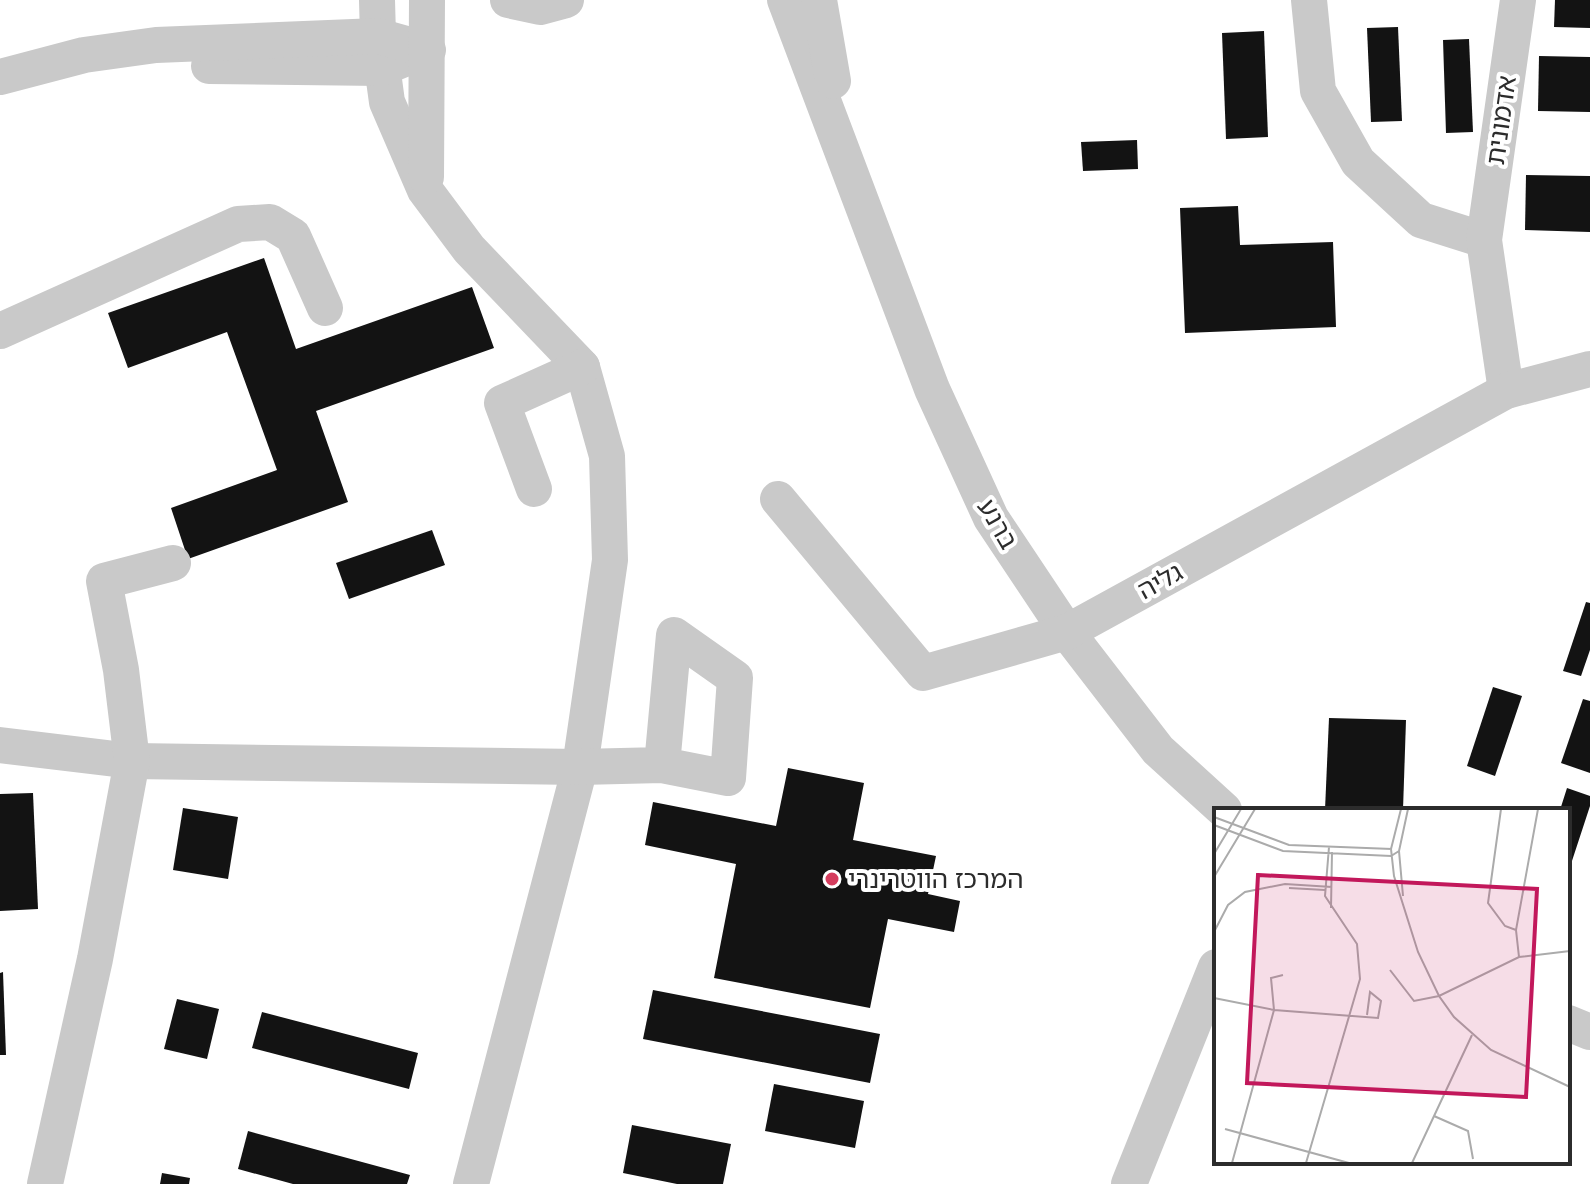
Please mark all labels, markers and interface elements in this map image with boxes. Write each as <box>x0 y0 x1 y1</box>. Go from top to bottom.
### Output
street label: אדמונית <box>1477 73 1525 167</box>
street label: ברנע <box>969 492 1027 556</box>
street label: גליה <box>1131 554 1189 608</box>
inset map <box>1214 808 1570 1164</box>
place label: המרכז הווטרינרי <box>848 861 1024 897</box>
marker: המרכז הווטרינרי <box>823 870 841 888</box>

